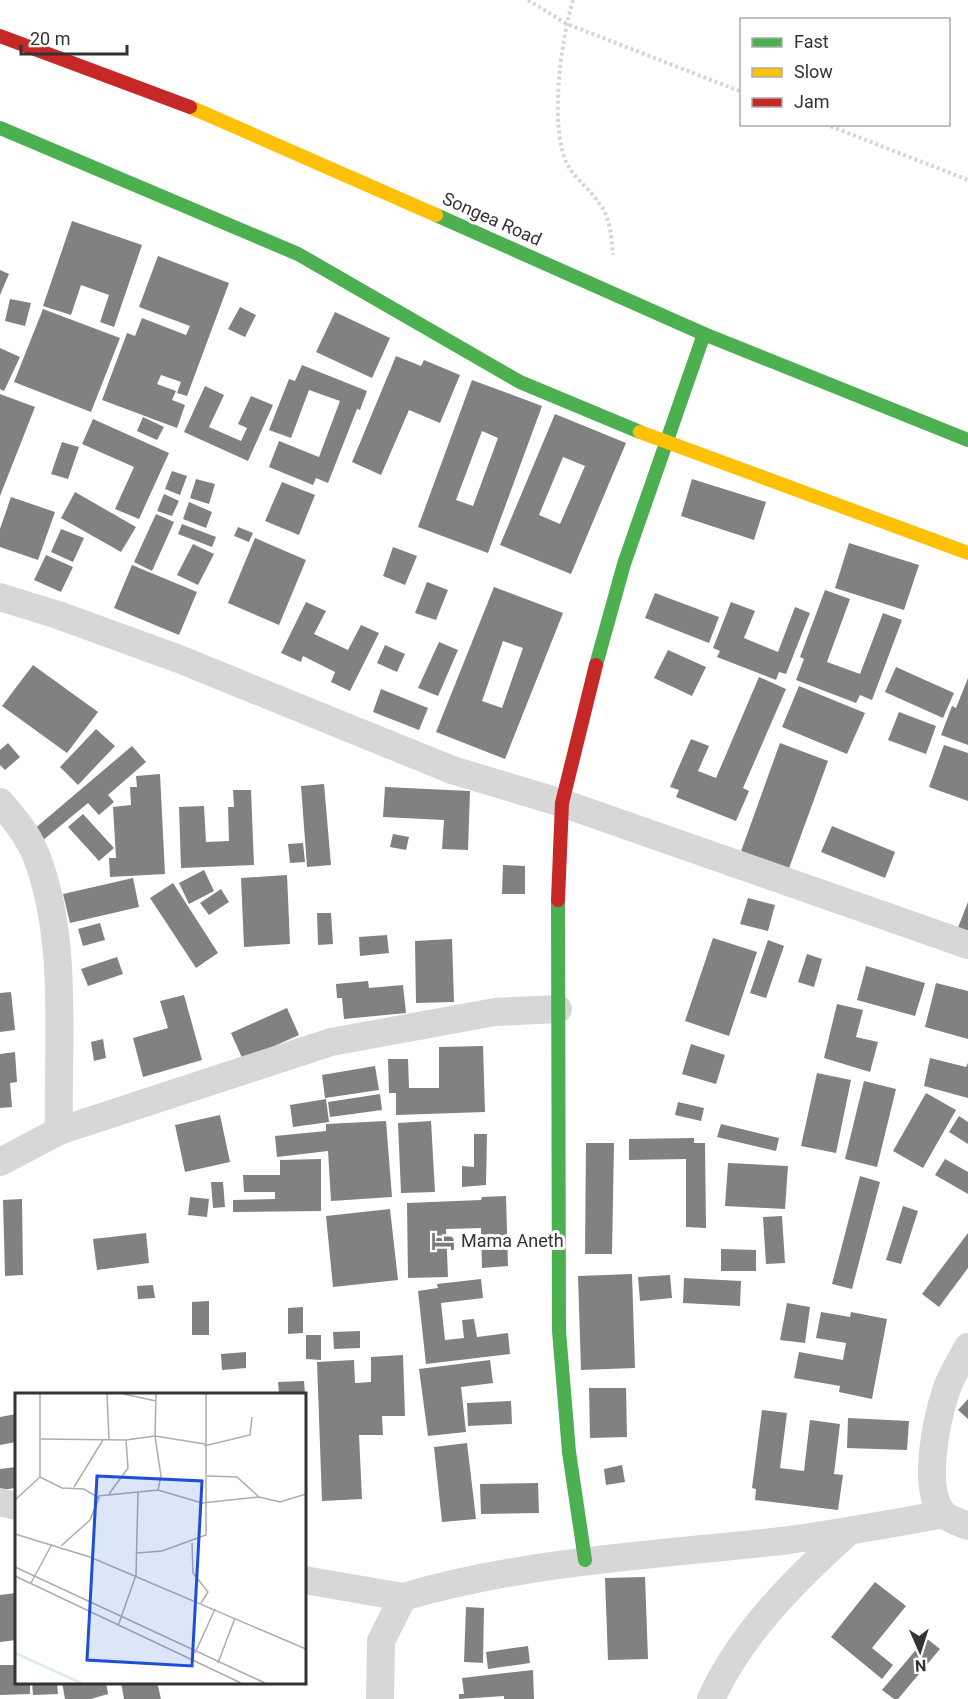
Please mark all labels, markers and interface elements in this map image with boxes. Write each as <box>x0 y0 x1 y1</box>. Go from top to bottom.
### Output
scale bar <box>21 18 128 56</box>
legend <box>740 18 950 126</box>
text: 20 m <box>30 28 70 49</box>
text: Fast <box>794 31 829 52</box>
text: Slow <box>794 61 833 82</box>
text: Jam <box>794 91 830 112</box>
street label: Songea Road <box>439 187 545 250</box>
hotel icon: Mama Aneth <box>430 1228 456 1254</box>
place label: Mama Aneth <box>461 1230 564 1251</box>
inset map <box>15 1393 306 1684</box>
north arrow <box>890 1621 950 1681</box>
text: N <box>915 1656 927 1675</box>

